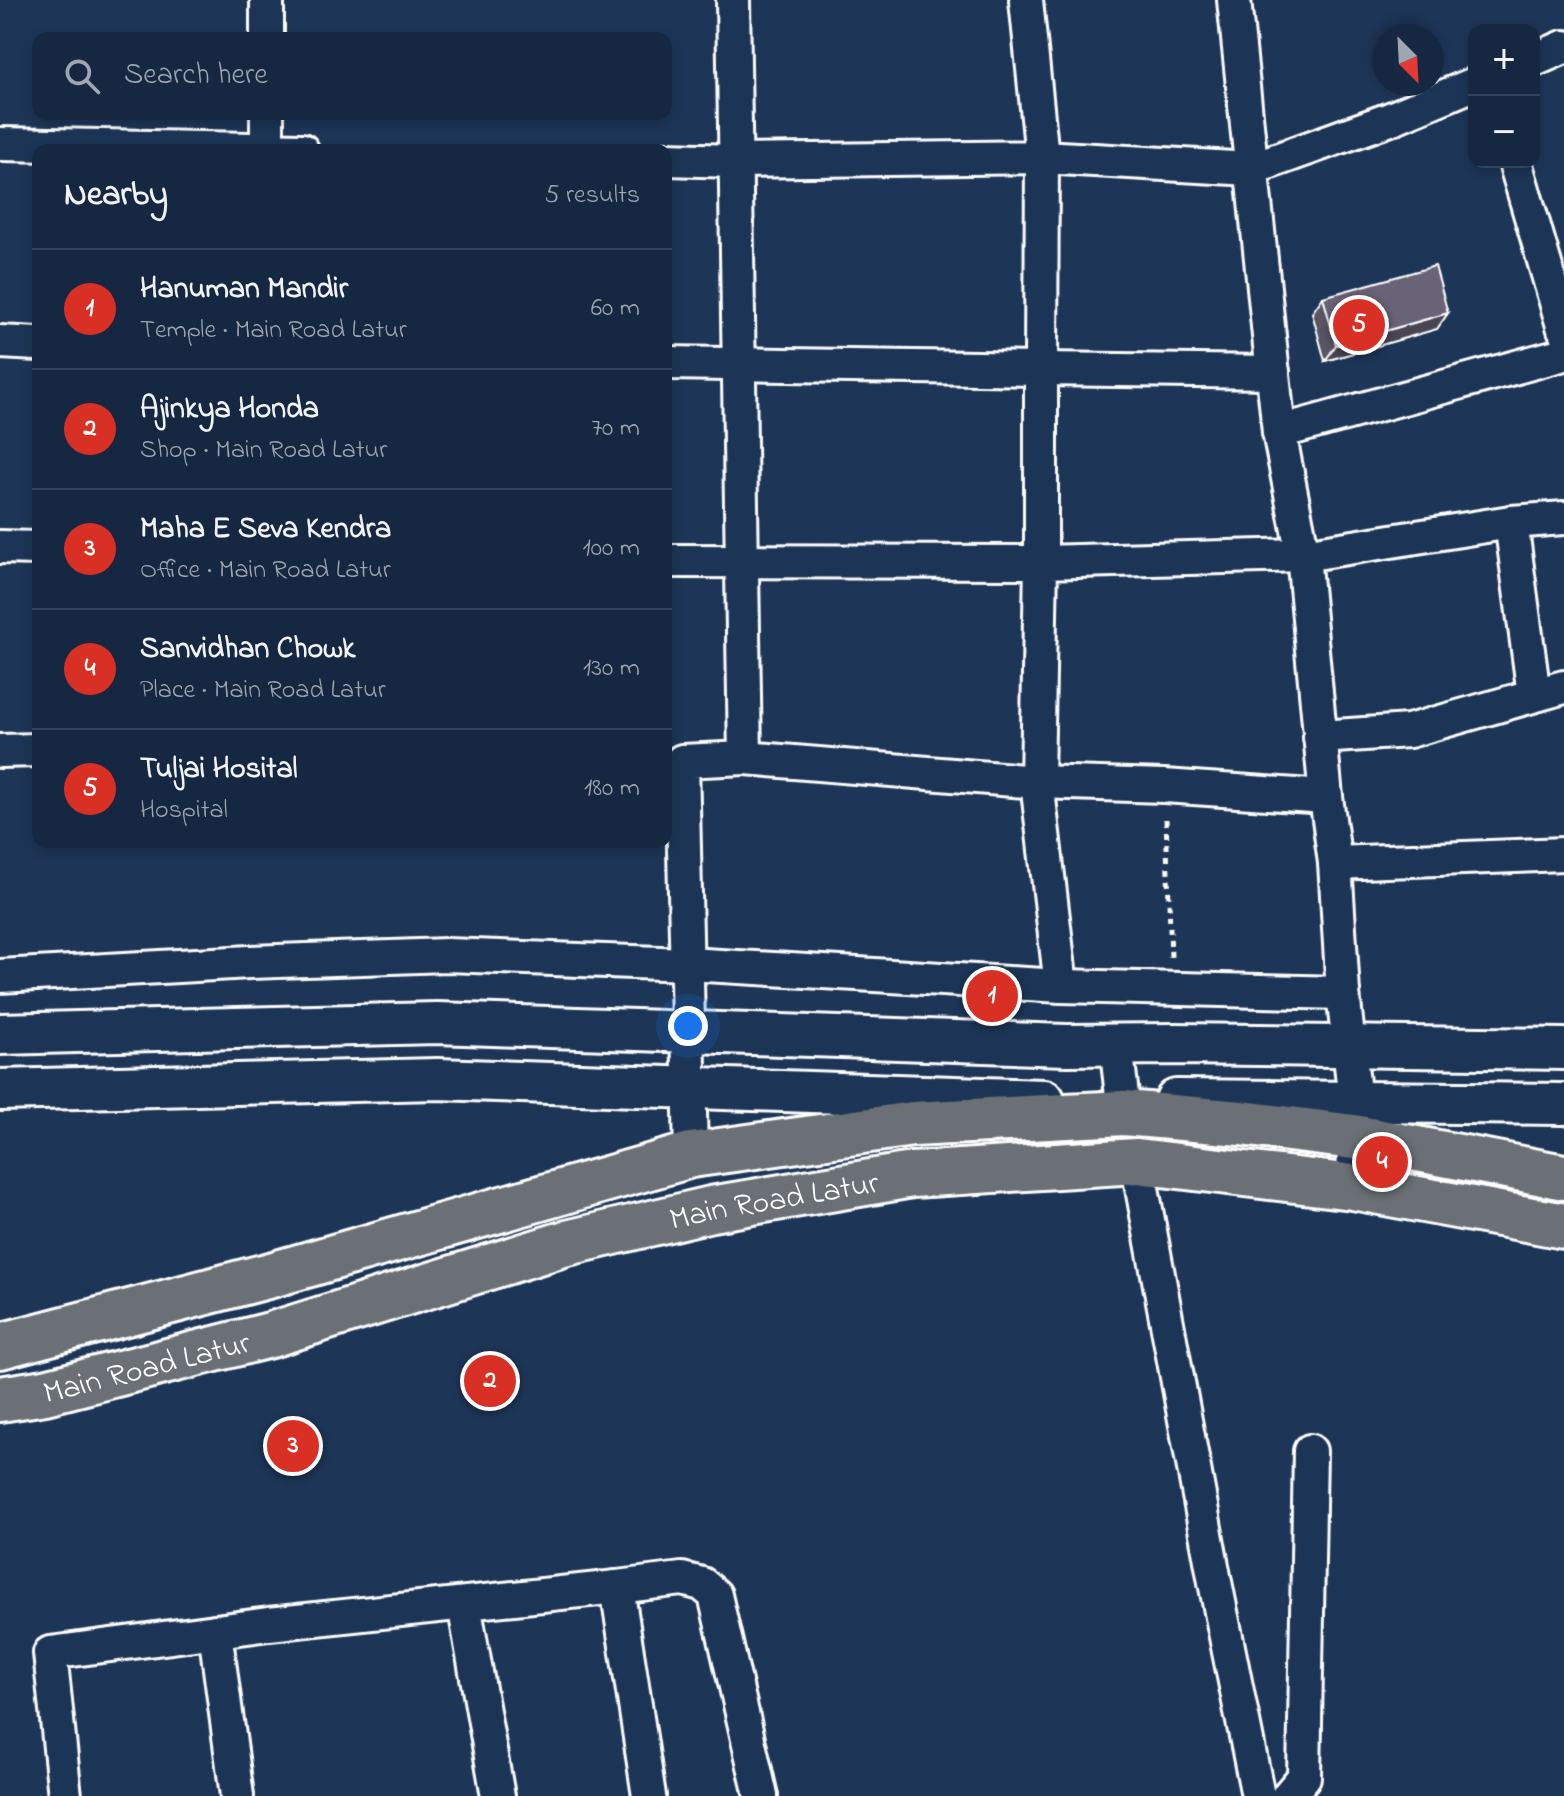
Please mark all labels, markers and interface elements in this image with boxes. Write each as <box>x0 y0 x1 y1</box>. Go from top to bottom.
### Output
north arrow <box>1372 24 1444 96</box>
map controls <box>1468 24 1540 168</box>
button: + <box>1468 24 1540 96</box>
search box <box>32 32 672 120</box>
icon: search <box>60 54 104 98</box>
text: Search here <box>124 54 268 98</box>
button: − <box>1468 96 1540 168</box>
text: Nearby <box>64 171 168 221</box>
text: 5 results <box>545 177 640 215</box>
text: Hanuman Mandir <box>140 268 348 312</box>
text: 1 <box>86 290 94 328</box>
text: 60 m <box>591 290 640 328</box>
pin: 5 <box>1333 295 1385 355</box>
text: Temple · Main Road Latur <box>140 312 407 350</box>
text: Ajinkya Honda <box>140 388 319 432</box>
text: 2 <box>84 410 96 448</box>
text: 70 m <box>591 410 640 448</box>
text: Shop · Main Road Latur <box>140 432 387 470</box>
text: Maha E Seva Kendra <box>140 508 391 552</box>
text: 3 <box>85 530 95 568</box>
text: 100 m <box>583 530 640 568</box>
text: Office · Main Road Latur <box>140 552 391 590</box>
text: Sanvidhan Chowk <box>140 628 355 672</box>
text: 4 <box>85 650 95 688</box>
text: 130 m <box>583 650 640 688</box>
text: Place · Main Road Latur <box>140 672 386 710</box>
text: Tuljai Hosital <box>140 748 298 792</box>
text: 5 <box>83 770 97 808</box>
text: 180 m <box>584 770 640 808</box>
text: Hospital <box>140 792 228 830</box>
pin: 1 <box>966 966 1018 1026</box>
your location <box>668 1006 708 1046</box>
pin: 4 <box>1356 1132 1408 1192</box>
street label: Main Road Latur <box>665 1161 883 1245</box>
street label: Main Road Latur <box>39 1321 256 1419</box>
pin: 2 <box>464 1351 516 1411</box>
pin: 3 <box>267 1416 319 1476</box>

